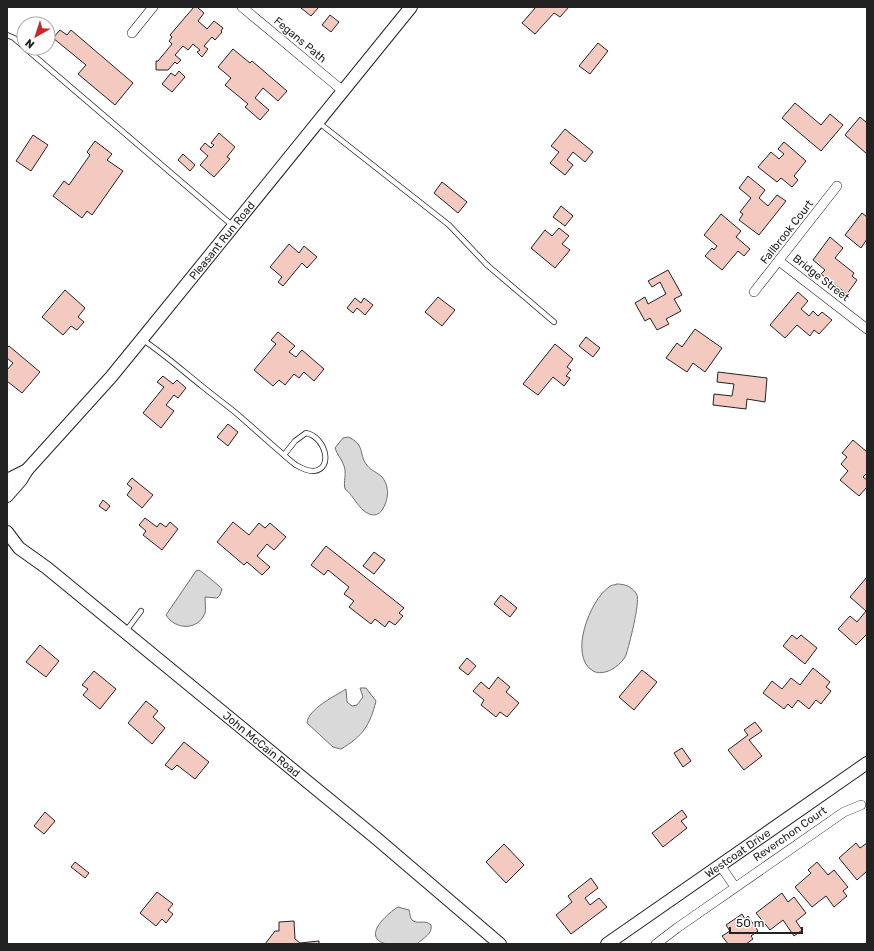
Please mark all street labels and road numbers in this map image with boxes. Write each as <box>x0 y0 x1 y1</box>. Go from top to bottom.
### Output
street label: Fegans Path <box>271 14 329 66</box>
street label: Fallbrook Court <box>758 197 816 267</box>
street label: Pleasant Run Road <box>186 199 257 282</box>
street label: Bridge Street <box>790 252 852 304</box>
street label: John McCain Road <box>220 709 303 779</box>
street label: Reverchon Court <box>751 803 830 864</box>
street label: Westcoat Drive <box>702 826 773 880</box>

